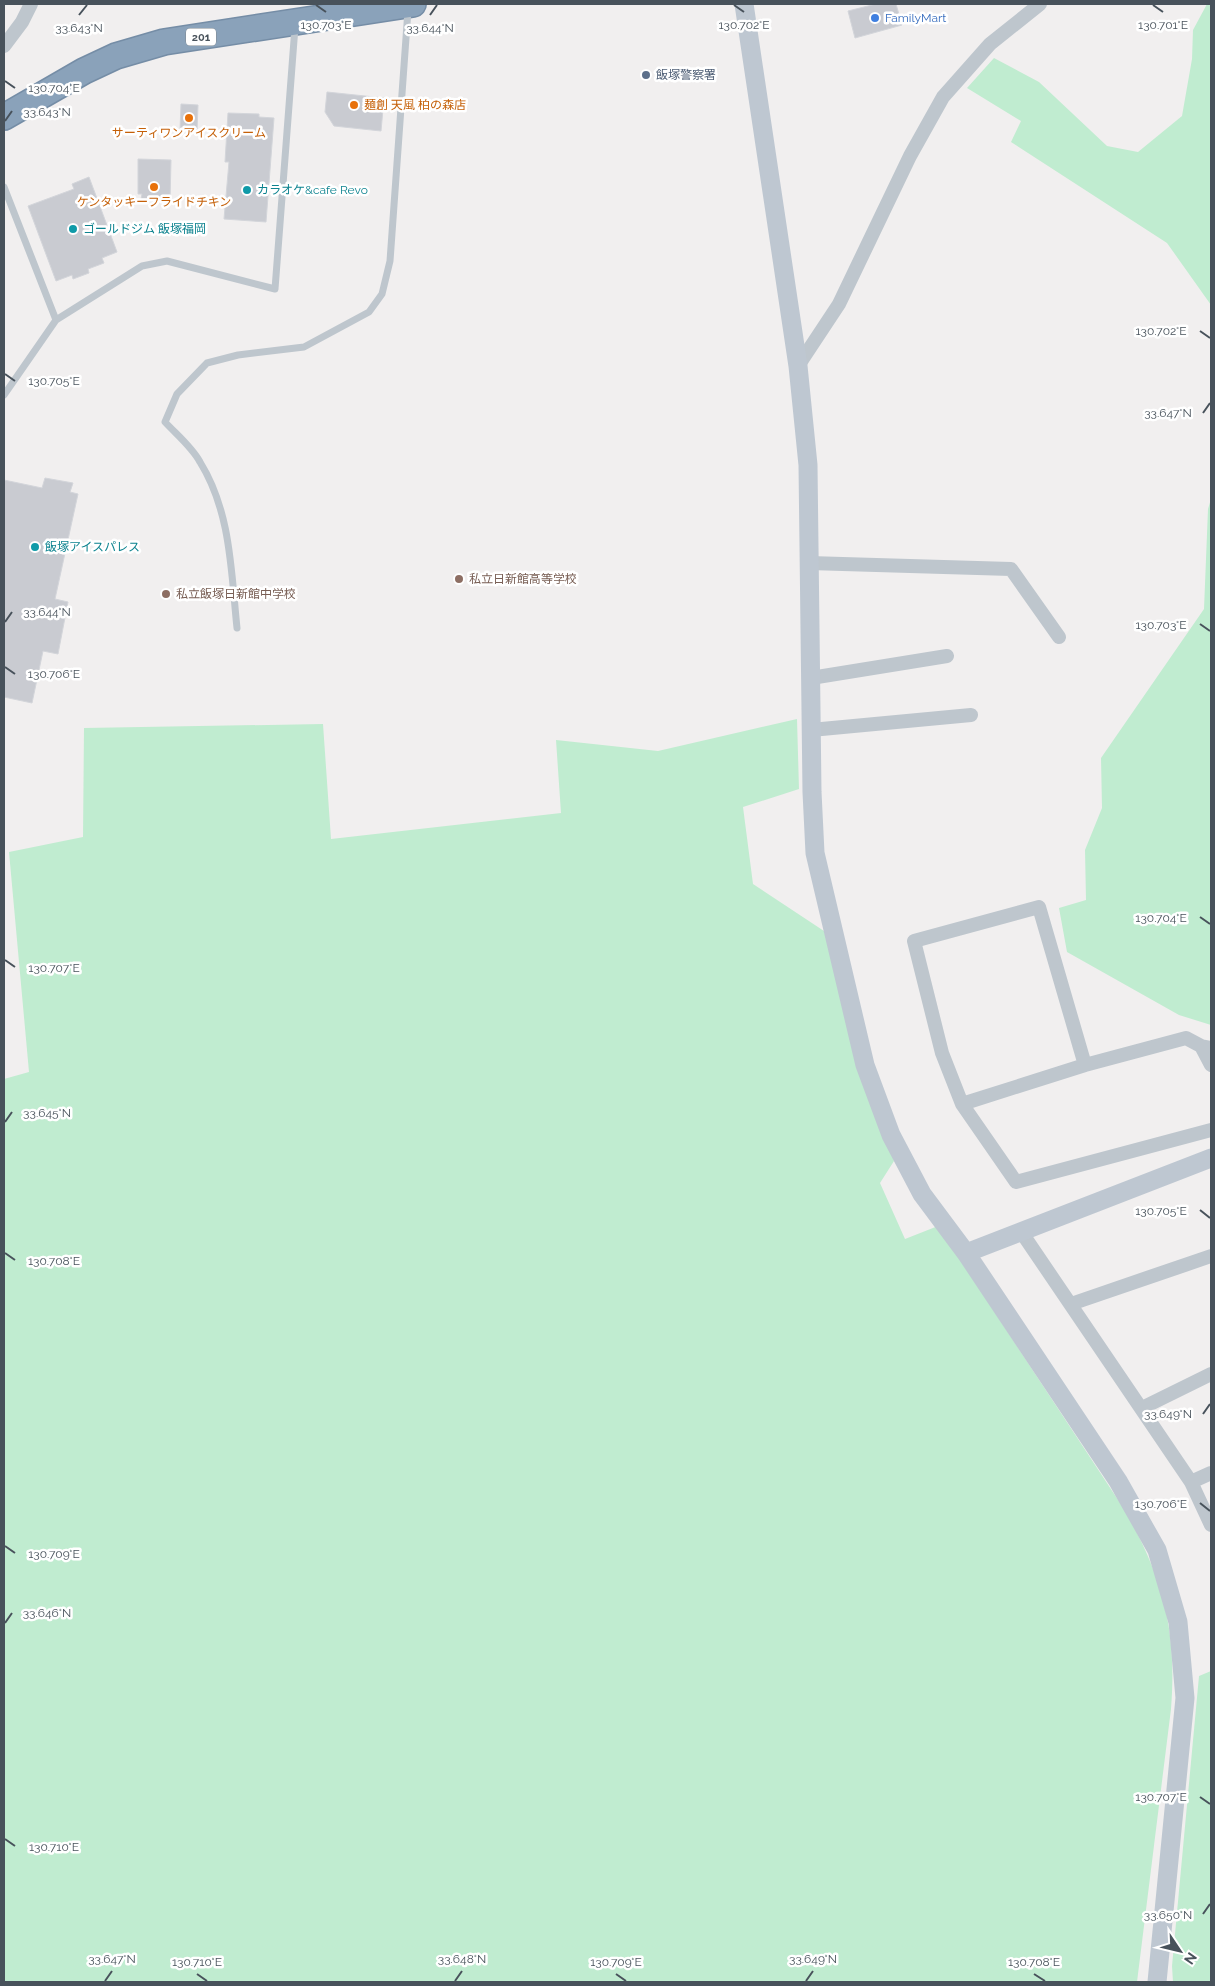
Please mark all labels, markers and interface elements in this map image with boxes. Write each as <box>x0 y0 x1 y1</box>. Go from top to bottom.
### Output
place label: FamilyMart <box>885 11 946 25</box>
marker: FamilyMart <box>869 12 881 24</box>
text: 130.703°E <box>300 18 352 32</box>
text: 130.702°E <box>718 18 770 32</box>
text: 130.701°E <box>1138 18 1188 32</box>
text: 33.643°N <box>55 21 103 35</box>
text: 33.644°N <box>406 21 454 35</box>
road number: 201 <box>186 28 216 46</box>
place label: 飯塚警察署 <box>656 68 716 82</box>
marker: 飯塚警察署 <box>640 69 652 81</box>
text: 130.704°E <box>28 81 80 95</box>
place label: 麺創 天風 柏の森店 <box>364 98 466 112</box>
marker: 麺創 天風 柏の森店 <box>348 99 360 111</box>
text: 33.643°N <box>23 105 71 119</box>
marker: サーティワンアイスクリーム <box>183 112 195 124</box>
place label: サーティワンアイスクリーム <box>112 126 266 140</box>
marker: ケンタッキーフライドチキン <box>148 181 160 193</box>
place label: カラオケ&cafe Revo <box>257 183 368 197</box>
marker: カラオケ&cafe Revo <box>241 184 253 196</box>
place label: ケンタッキーフライドチキン <box>77 195 231 209</box>
place label: ゴールドジム 飯塚福岡 <box>83 222 206 236</box>
marker: ゴールドジム 飯塚福岡 <box>67 223 79 235</box>
text: 130.702°E <box>1135 324 1187 338</box>
text: 130.705°E <box>28 374 80 388</box>
text: 33.647°N <box>1144 406 1192 420</box>
place label: 飯塚アイスパレス <box>45 540 140 554</box>
marker: 飯塚アイスパレス <box>29 541 41 553</box>
place label: 私立日新館高等学校 <box>469 572 577 586</box>
marker: 私立日新館高等学校 <box>453 573 465 585</box>
place label: 私立飯塚日新館中学校 <box>176 587 296 601</box>
marker: 私立飯塚日新館中学校 <box>160 588 172 600</box>
text: 33.644°N <box>23 605 71 619</box>
text: 130.703°E <box>1135 618 1187 632</box>
text: 130.706°E <box>28 667 80 681</box>
text: 130.704°E <box>1135 911 1187 925</box>
text: 130.707°E <box>28 961 80 975</box>
text: 33.645°N <box>23 1106 71 1120</box>
text: 130.705°E <box>1135 1204 1187 1218</box>
text: 130.708°E <box>28 1254 80 1268</box>
text: 33.649°N <box>1144 1407 1192 1421</box>
text: 130.706°E <box>1135 1497 1187 1511</box>
text: 130.709°E <box>28 1547 80 1561</box>
text: 33.646°N <box>23 1606 71 1620</box>
text: 130.707°E <box>1135 1790 1187 1804</box>
text: 130.710°E <box>29 1840 79 1854</box>
text: 33.650°N <box>1144 1908 1192 1922</box>
north arrow <box>1155 1926 1205 1976</box>
text: N <box>1181 1949 1200 1967</box>
text: 33.647°N <box>88 1952 136 1966</box>
text: 33.648°N <box>438 1952 486 1966</box>
text: 33.649°N <box>789 1952 837 1966</box>
text: 130.710°E <box>172 1955 222 1969</box>
text: 130.709°E <box>590 1955 642 1969</box>
text: 130.708°E <box>1008 1955 1060 1969</box>

